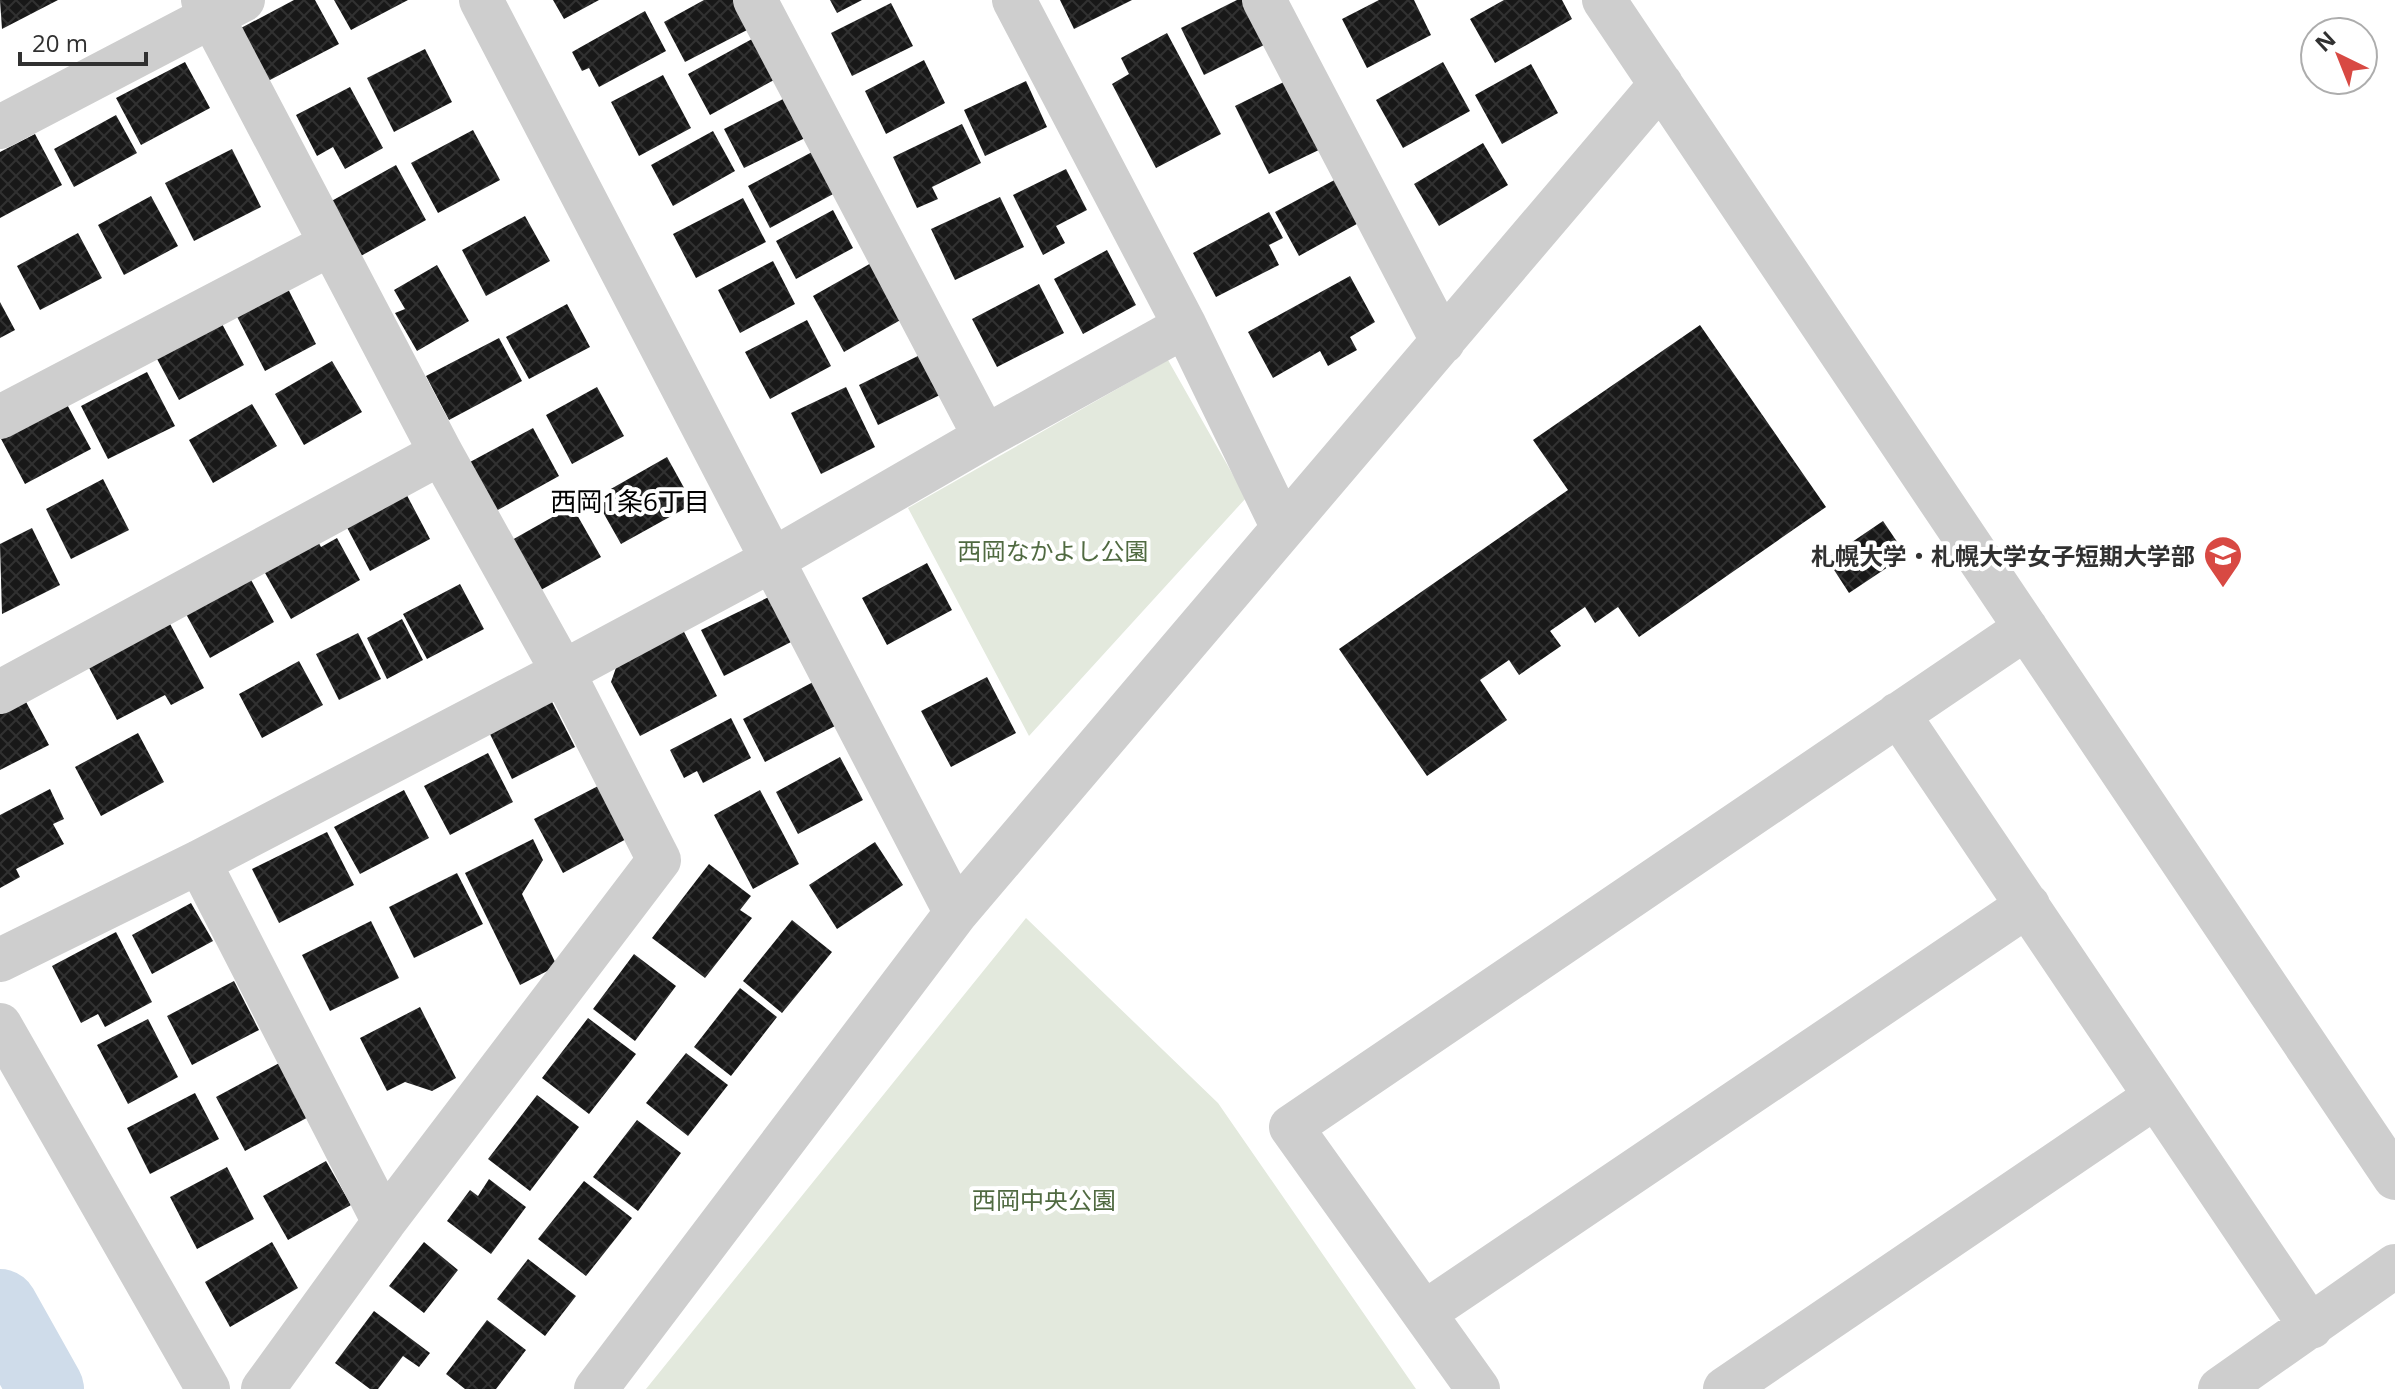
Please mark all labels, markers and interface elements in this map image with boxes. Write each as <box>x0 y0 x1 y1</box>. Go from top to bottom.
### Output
scale bar <box>20 16 146 66</box>
north arrow <box>2299 16 2379 96</box>
text: N <box>2308 24 2341 58</box>
text: 20 m <box>32 26 88 59</box>
district label: 西岡1条6丁目 <box>550 483 710 519</box>
park label: 西岡なかよし公園 <box>958 534 1148 567</box>
school or university icon: 札幌大学・札幌大学女子短期大学部 <box>2202 534 2244 589</box>
place label: 札幌大学・札幌大学女子短期大学部 <box>1811 539 2195 572</box>
park label: 西岡中央公園 <box>972 1183 1116 1216</box>

